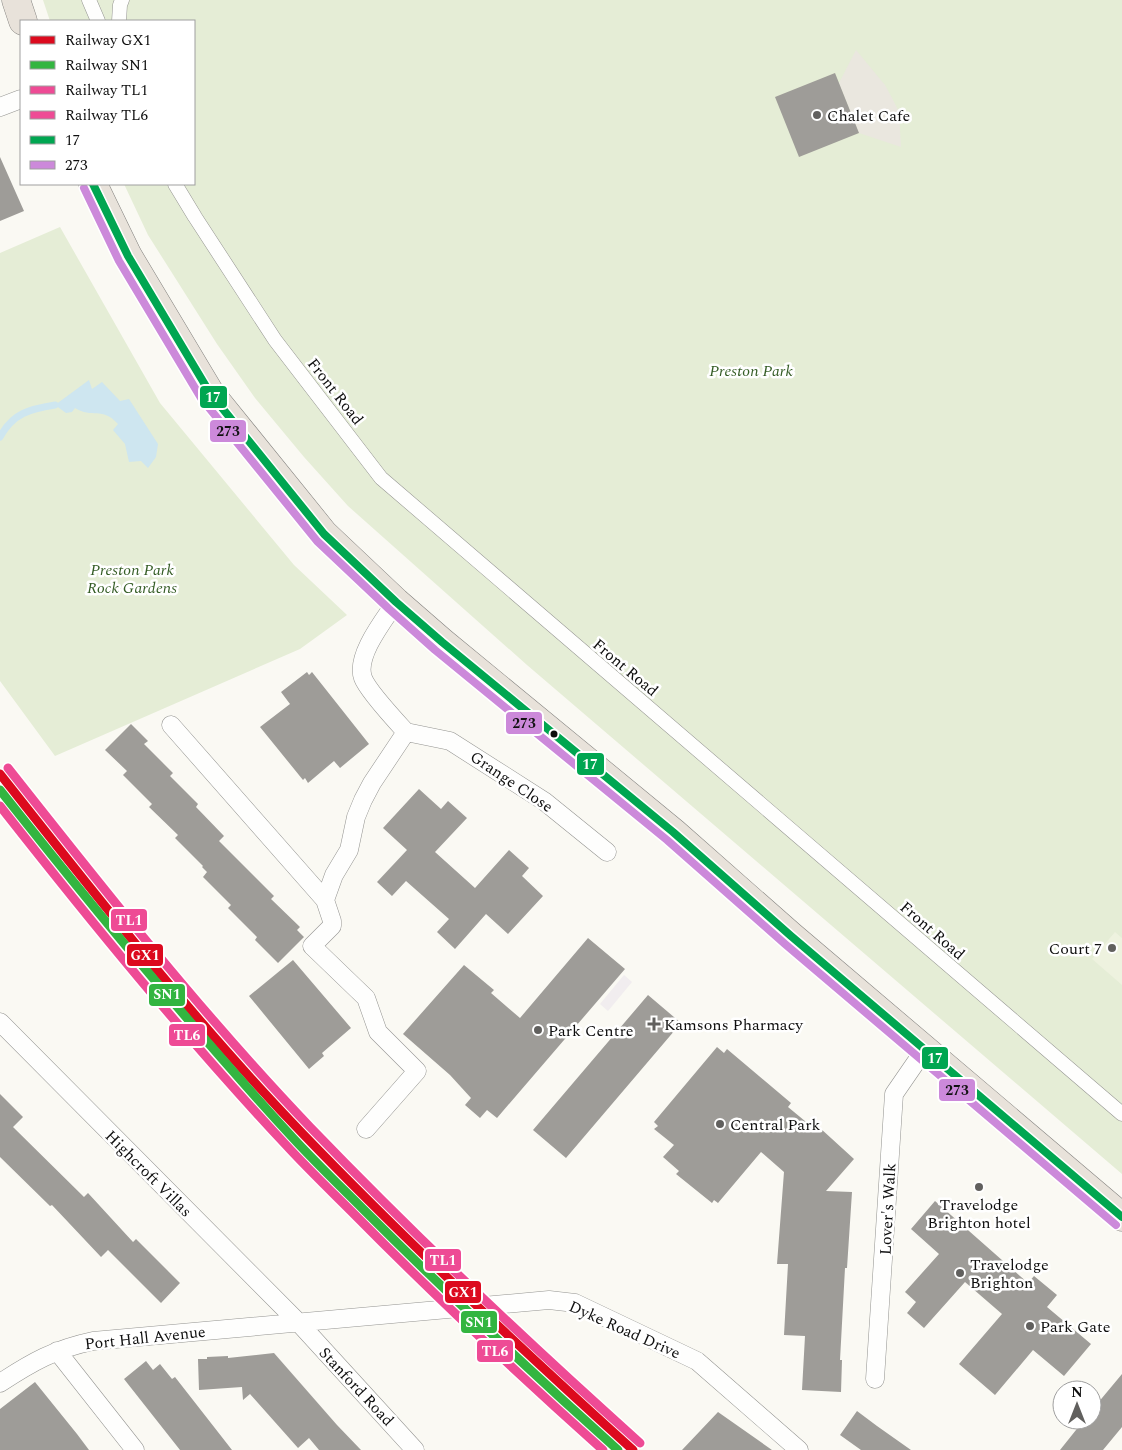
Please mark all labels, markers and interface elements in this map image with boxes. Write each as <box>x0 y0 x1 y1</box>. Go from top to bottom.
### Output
legend <box>20 20 195 185</box>
text: Railway GX1 <box>65 29 151 52</box>
text: Railway SN1 <box>65 54 148 77</box>
text: Railway TL1 <box>65 79 148 102</box>
text: Railway TL6 <box>65 104 149 127</box>
place label: Chalet Cafe <box>827 104 910 128</box>
marker: Chalet Cafe <box>811 109 823 121</box>
text: 17 <box>65 129 80 152</box>
text: 273 <box>65 154 88 177</box>
street label: Front Road <box>301 353 369 430</box>
park label: Preston Park <box>709 359 793 383</box>
line badge: 17 <box>199 385 228 409</box>
text: 17 <box>205 387 221 408</box>
line badge: 273 <box>209 419 247 443</box>
text: 273 <box>216 421 240 442</box>
park label: Preston Park Rock Gardens <box>87 558 177 600</box>
street label: Front Road <box>587 633 664 703</box>
line badge: 273 <box>505 711 543 735</box>
text: 273 <box>512 713 536 734</box>
unlabelled marker <box>549 729 559 739</box>
street label: Grange Close <box>465 745 558 819</box>
line badge: 17 <box>576 752 605 776</box>
text: 17 <box>582 754 598 775</box>
street label: Front Road <box>895 896 970 966</box>
line badge: TL1 <box>110 908 148 932</box>
text: TL1 <box>116 910 142 931</box>
place label: Court 7 <box>1049 937 1102 961</box>
marker: Court 7 <box>1106 942 1118 954</box>
line badge: GX1 <box>126 943 164 967</box>
text: GX1 <box>130 945 160 966</box>
line badge: SN1 <box>148 983 186 1007</box>
text: SN1 <box>153 984 181 1005</box>
place label: Kamsons Pharmacy <box>664 1013 804 1037</box>
marker: Kamsons Pharmacy <box>648 1018 660 1030</box>
place label: Park Centre <box>548 1019 634 1043</box>
line badge: TL6 <box>168 1023 206 1047</box>
marker: Park Centre <box>532 1024 544 1036</box>
text: TL6 <box>174 1025 201 1046</box>
line badge: 17 <box>921 1046 949 1070</box>
text: 17 <box>927 1048 943 1069</box>
line badge: 273 <box>938 1078 976 1102</box>
text: 273 <box>945 1080 969 1101</box>
place label: Central Park <box>730 1113 821 1137</box>
marker: Central Park <box>714 1118 726 1130</box>
street label: Highcroft Villas <box>99 1125 197 1223</box>
street label: Lover's Walk <box>874 1162 902 1256</box>
marker: Travelodge Brighton hotel <box>973 1181 985 1193</box>
place label: Travelodge Brighton hotel <box>927 1193 1031 1235</box>
line badge: TL1 <box>424 1248 462 1272</box>
text: TL1 <box>430 1250 456 1271</box>
place label: Travelodge Brighton <box>970 1253 1049 1295</box>
marker: Travelodge Brighton <box>954 1267 966 1279</box>
line badge: GX1 <box>444 1280 482 1304</box>
text: GX1 <box>448 1282 478 1303</box>
street label: Dyke Road Drive <box>565 1295 684 1365</box>
line badge: SN1 <box>460 1310 498 1334</box>
text: SN1 <box>465 1312 493 1333</box>
place label: Park Gate <box>1040 1315 1111 1339</box>
street label: Port Hall Avenue <box>83 1320 207 1356</box>
marker: Park Gate <box>1024 1320 1036 1332</box>
line badge: TL6 <box>476 1339 514 1363</box>
text: TL6 <box>482 1341 509 1362</box>
street label: Stanford Road <box>313 1342 399 1432</box>
north arrow <box>1052 1380 1102 1430</box>
text: N <box>1071 1382 1083 1403</box>

